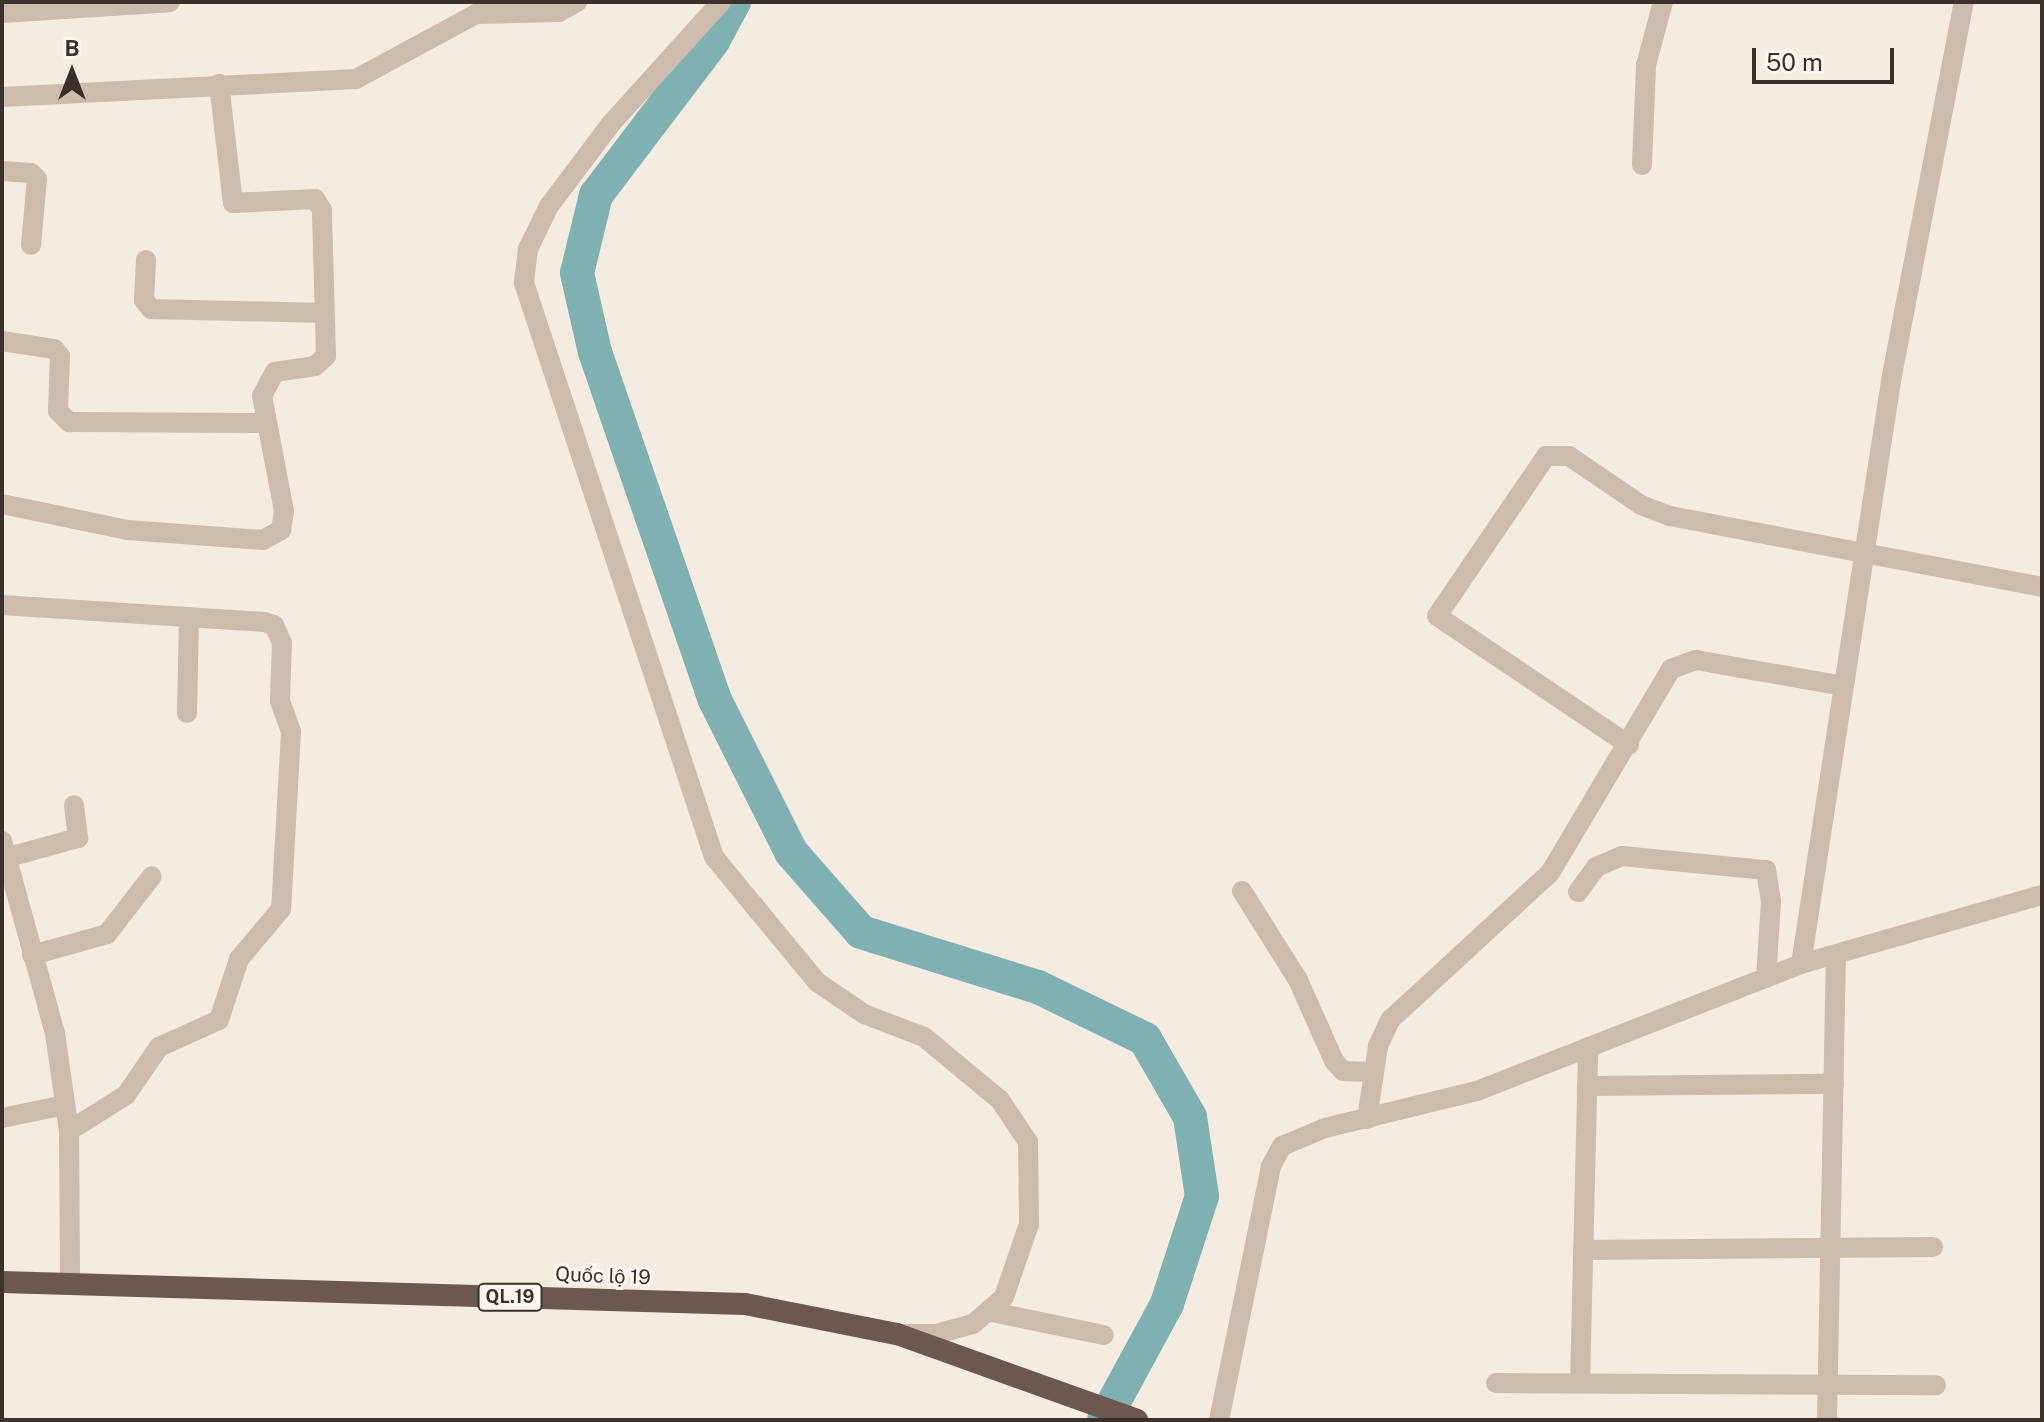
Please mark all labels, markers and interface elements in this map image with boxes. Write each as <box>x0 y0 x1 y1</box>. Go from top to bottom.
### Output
north arrow <box>32 32 112 112</box>
scale bar <box>1756 32 1898 82</box>
text: B <box>64 35 80 61</box>
text: 50 m <box>1766 48 1823 76</box>
street label: Quốc lộ 19 <box>555 1262 651 1290</box>
road number: QL.19 <box>476 1283 544 1311</box>

